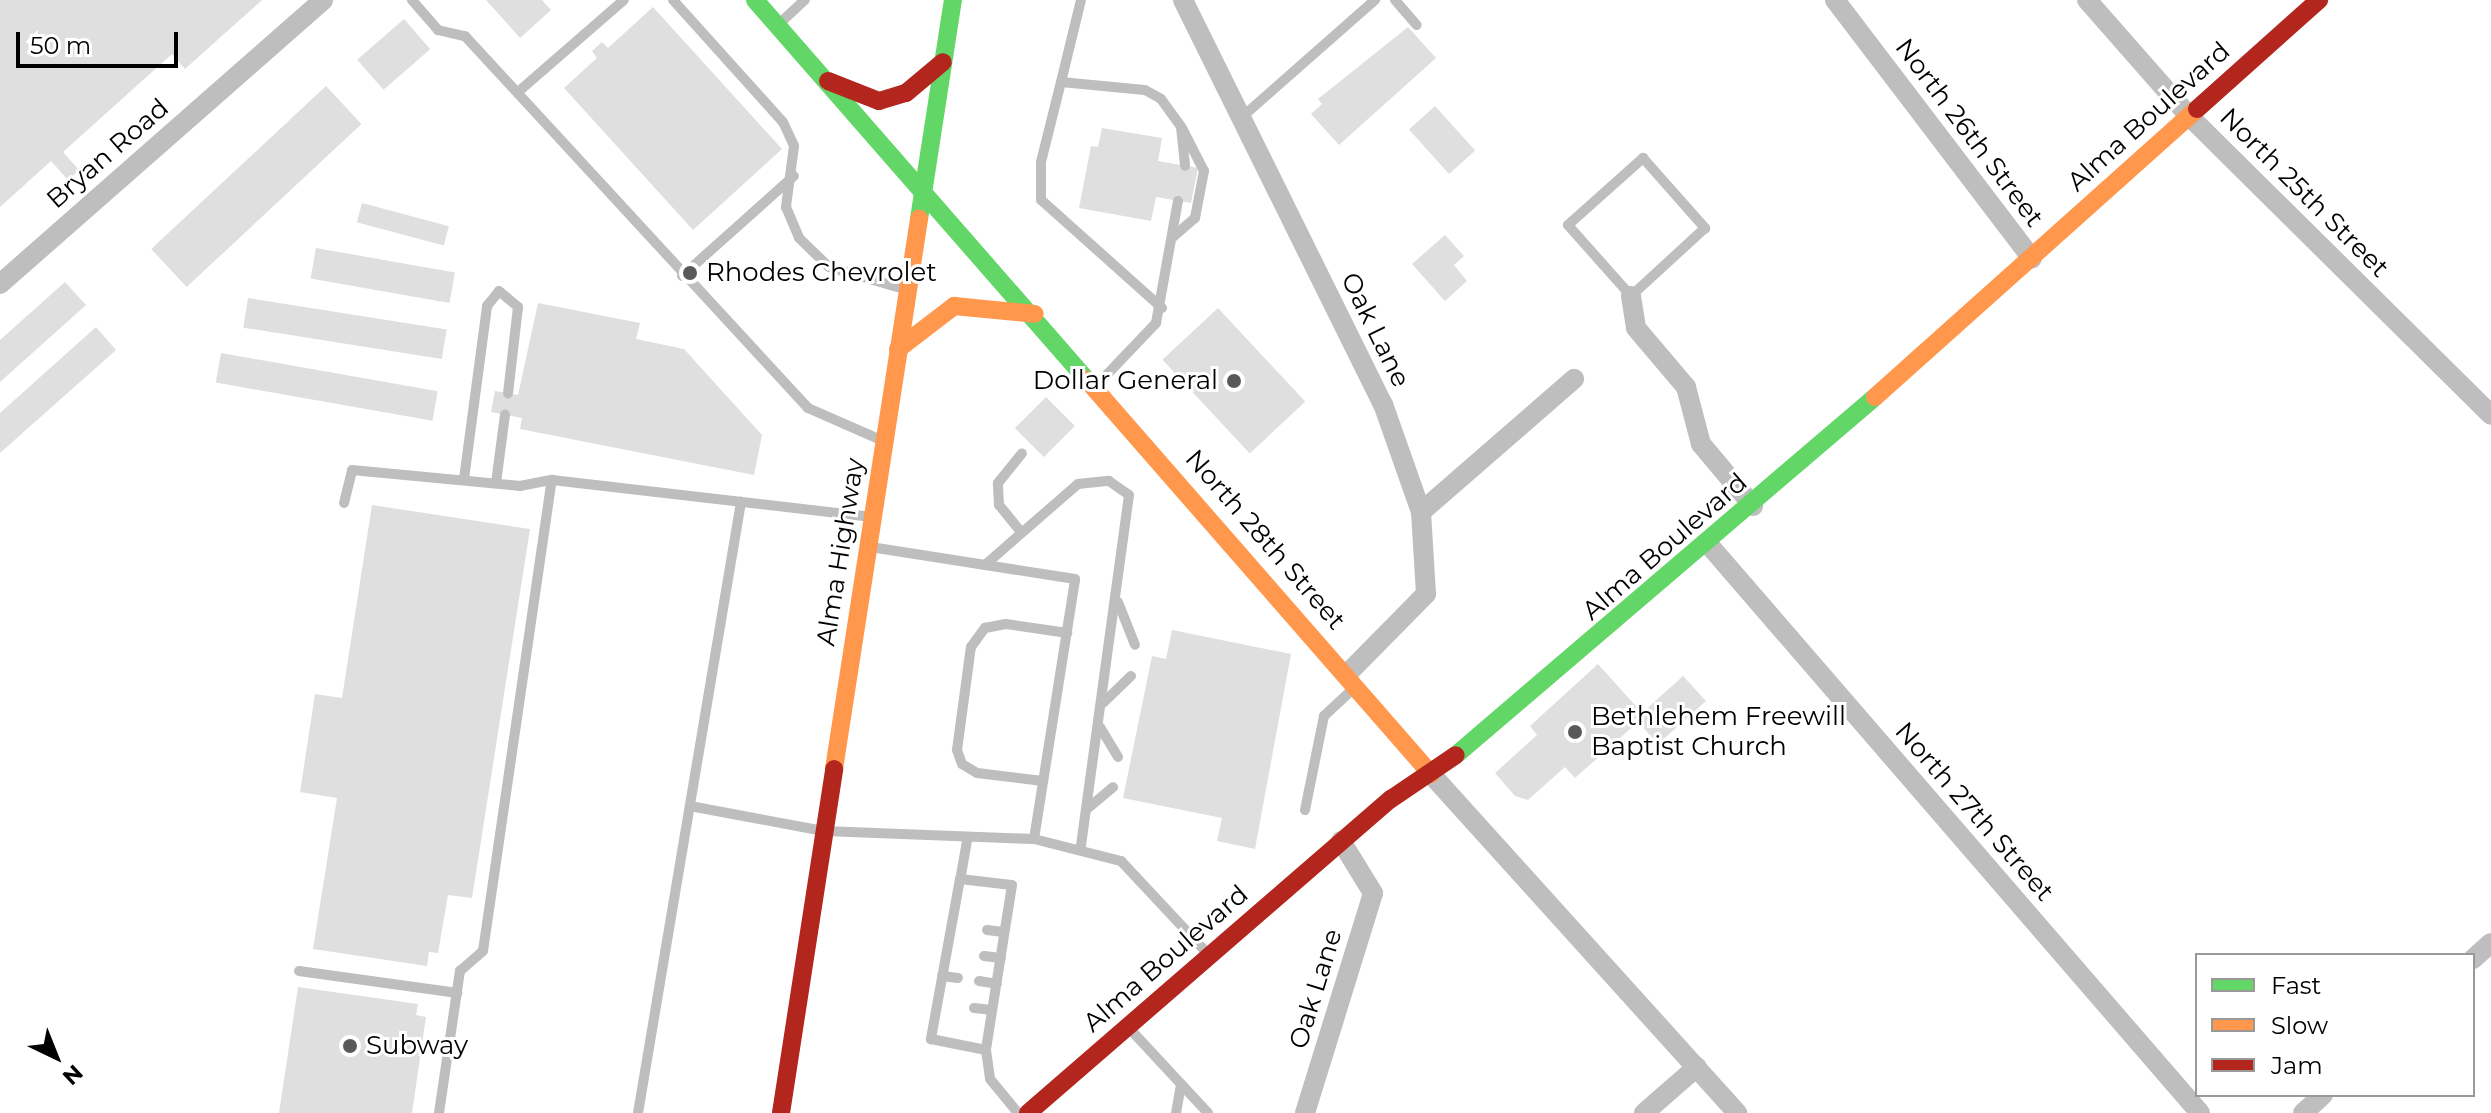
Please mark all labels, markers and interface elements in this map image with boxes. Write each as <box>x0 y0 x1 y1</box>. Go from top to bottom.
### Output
scale bar <box>20 16 182 66</box>
text: 50 m <box>30 31 91 60</box>
street label: North 26th Street <box>1888 33 2050 233</box>
street label: Alma Boulevard <box>2061 36 2237 198</box>
street label: Bryan Road <box>41 93 175 215</box>
street label: North 25th Street <box>2213 102 2395 284</box>
place label: Rhodes Chevrolet <box>706 257 937 289</box>
marker: Rhodes Chevrolet <box>681 264 699 282</box>
street label: Oak Lane <box>1334 268 1416 392</box>
place label: Dollar General <box>1033 365 1218 397</box>
marker: Dollar General <box>1225 372 1243 390</box>
street label: North 28th Street <box>1178 444 1352 636</box>
street label: Alma Highway <box>811 456 871 648</box>
street label: Alma Boulevard <box>1576 467 1754 627</box>
place label: Bethlehem Freewill Baptist Church <box>1591 701 1846 762</box>
street label: North 27th Street <box>1888 716 2060 908</box>
marker: Bethlehem Freewill Baptist Church <box>1566 723 1584 741</box>
street label: Alma Boulevard <box>1077 879 1255 1039</box>
street label: Oak Lane <box>1283 925 1349 1053</box>
legend <box>2195 953 2475 1097</box>
text: Fast <box>2271 971 2321 1000</box>
text: Slow <box>2271 1011 2328 1040</box>
north arrow <box>16 1017 96 1097</box>
place label: Subway <box>366 1030 468 1062</box>
marker: Subway <box>341 1037 359 1055</box>
text: Jam <box>2271 1051 2323 1080</box>
text: N <box>57 1059 88 1091</box>

